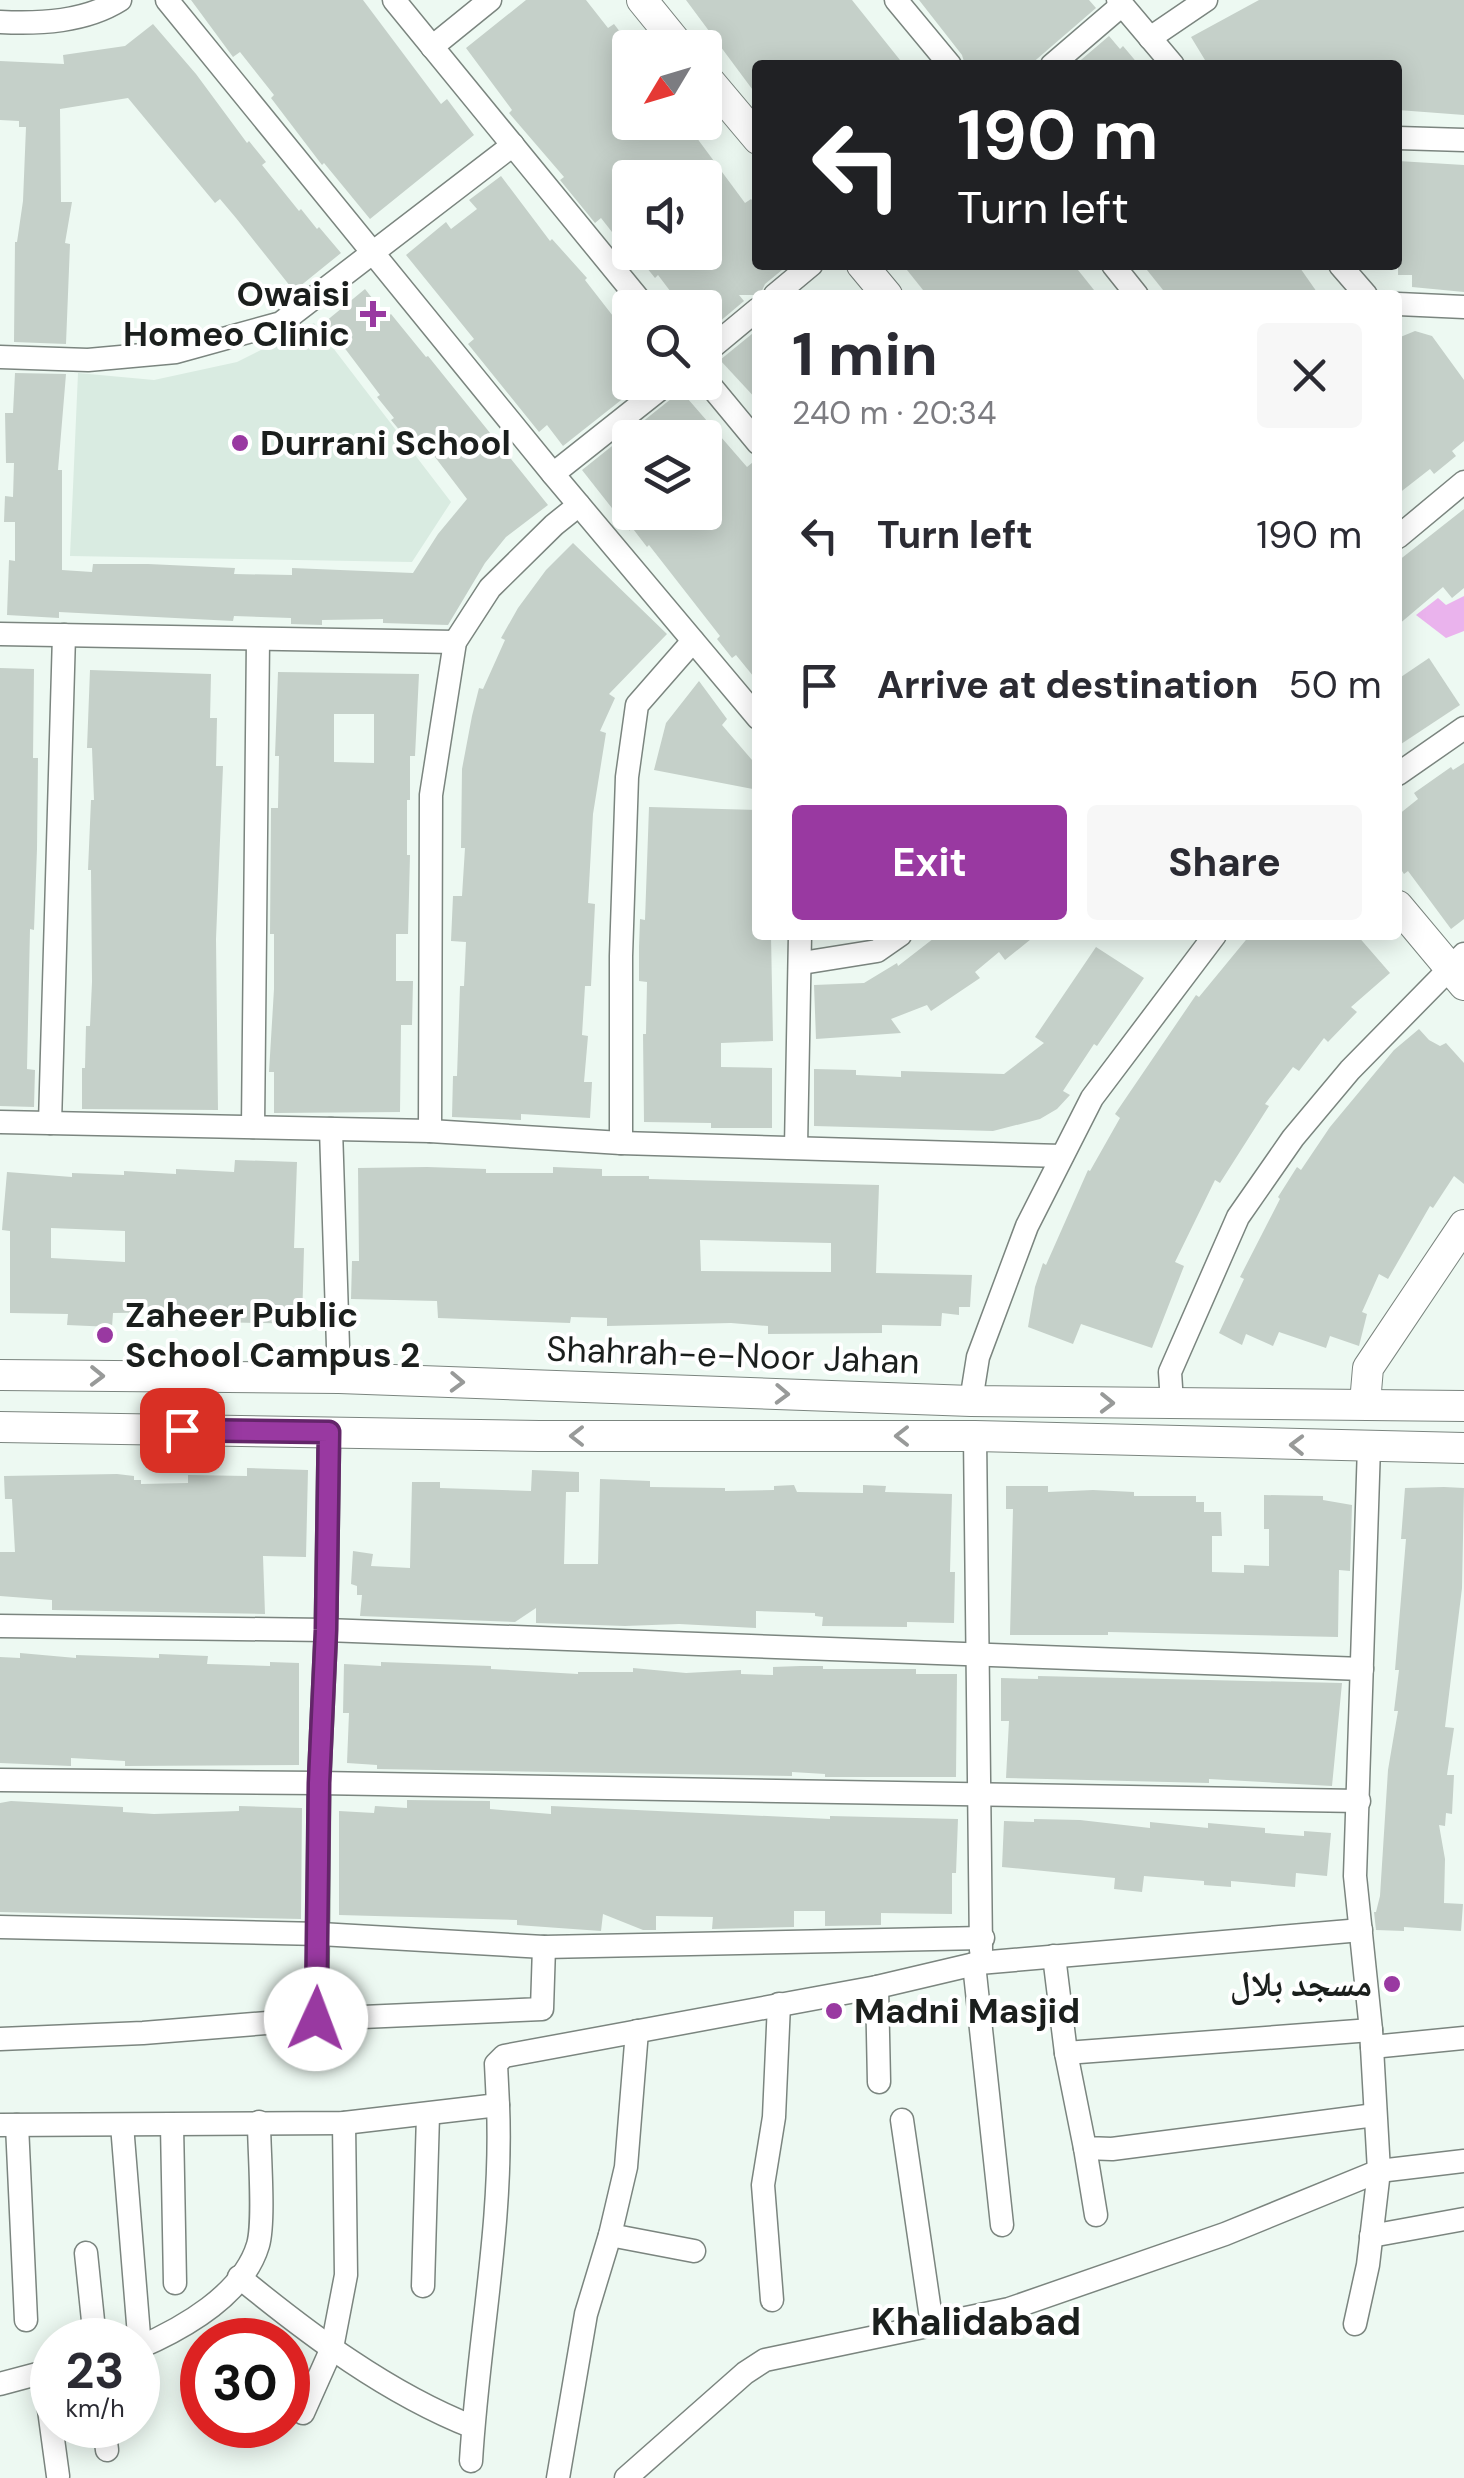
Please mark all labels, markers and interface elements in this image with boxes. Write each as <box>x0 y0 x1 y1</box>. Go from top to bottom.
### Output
north arrow <box>612 30 722 140</box>
map controls <box>612 30 722 530</box>
text: 190 m <box>957 90 1159 181</box>
icon: left <box>792 100 922 230</box>
button: sound <box>612 160 722 270</box>
text: Turn left <box>957 178 1129 237</box>
place label: Owaisi Homeo Clinic <box>123 271 350 357</box>
button: search <box>612 290 722 400</box>
marker: Owaisi Homeo Clinic <box>360 301 386 327</box>
text: 1 min <box>792 315 938 394</box>
button: close <box>1257 323 1362 428</box>
text: 240 m · 20:34 <box>792 392 996 434</box>
place label: Durrani School <box>260 420 511 466</box>
button: layers <box>612 420 722 530</box>
marker: Durrani School <box>229 432 251 454</box>
icon: left <box>792 508 847 563</box>
text: Turn left <box>877 510 1033 560</box>
text: 190 m <box>1256 510 1362 560</box>
icon: arrive <box>792 658 847 713</box>
text: Arrive at destination <box>877 660 1259 710</box>
text: 50 m <box>1289 660 1382 710</box>
button: Exit <box>792 805 1067 920</box>
button: Share <box>1087 805 1362 920</box>
place label: Zaheer Public School Campus 2 <box>125 1292 420 1378</box>
marker: Zaheer Public School Campus 2 <box>94 1324 116 1346</box>
street label: Shahrah-e-Noor Jahan <box>546 1326 920 1384</box>
one-way arrow <box>90 1365 106 1387</box>
one-way arrow <box>450 1372 466 1393</box>
one-way arrow <box>775 1383 791 1404</box>
pin <box>140 1388 225 1473</box>
one-way arrow <box>1100 1392 1116 1413</box>
icon: arrive <box>155 1403 210 1458</box>
one-way arrow <box>568 1425 584 1447</box>
one-way arrow <box>893 1425 908 1447</box>
one-way arrow <box>1288 1434 1304 1455</box>
place label: مسجد بلال <box>1230 1961 1372 2007</box>
position arrow <box>264 1967 368 2071</box>
marker: مسجد بلال <box>1381 1973 1403 1995</box>
place label: Madni Masjid <box>854 1988 1080 2034</box>
marker: Madni Masjid <box>823 2000 845 2022</box>
district label: Khalidabad <box>871 2297 1081 2347</box>
speed limit sign: 30 <box>180 2318 310 2448</box>
text: 23 <box>66 2338 125 2404</box>
text: km/h <box>65 2392 125 2425</box>

